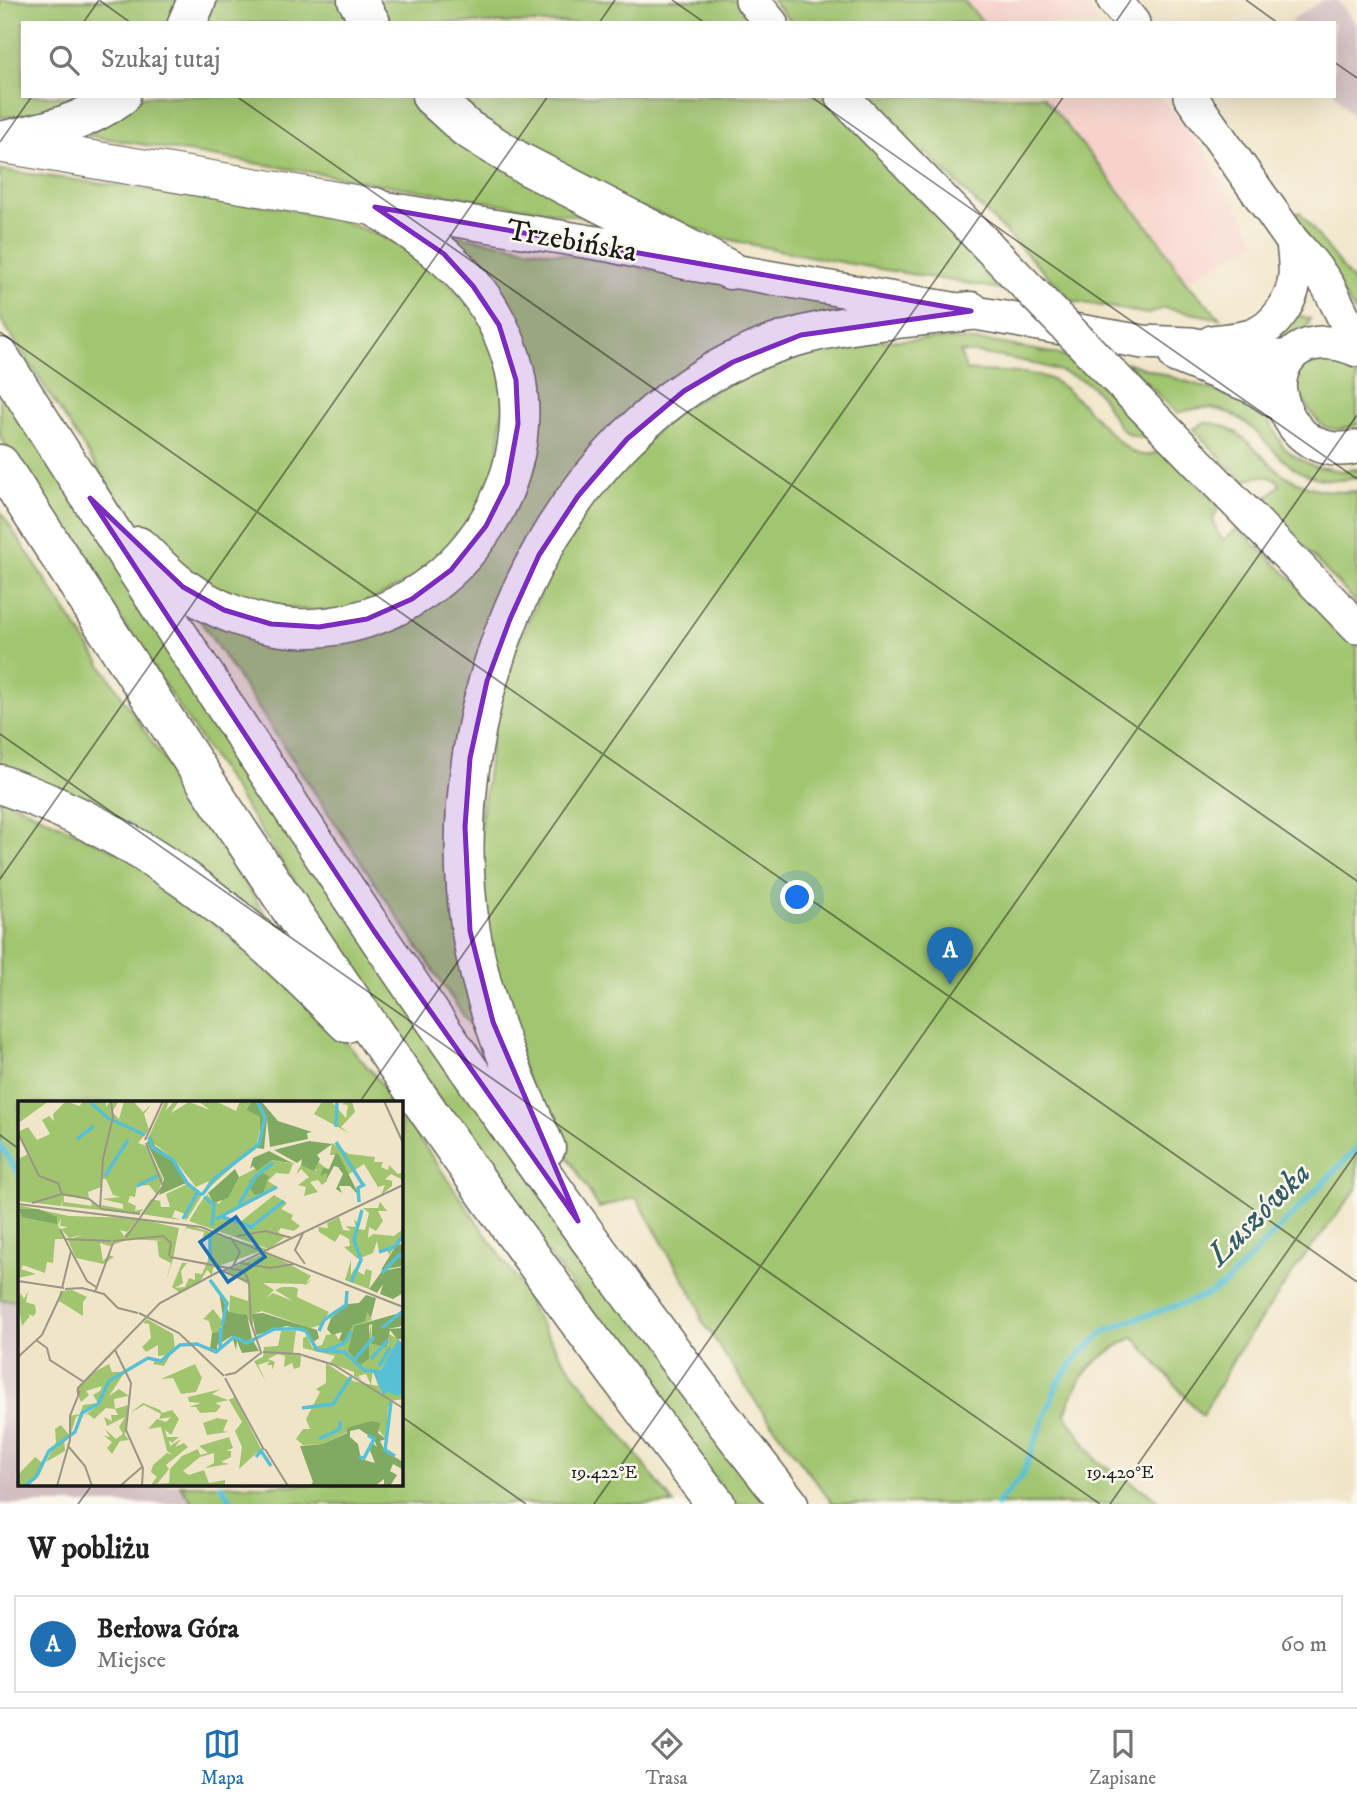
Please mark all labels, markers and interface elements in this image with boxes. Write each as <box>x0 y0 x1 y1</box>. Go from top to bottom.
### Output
search box <box>21 21 1336 98</box>
icon: search <box>45 41 83 79</box>
text: Szukaj tutaj <box>101 43 221 76</box>
street label: Trzebińska <box>504 212 640 271</box>
your location <box>780 880 814 914</box>
pin: A <box>927 927 973 985</box>
inset map <box>18 1101 402 1486</box>
water label: Luszówka <box>1198 1154 1320 1276</box>
text: 19.422°E <box>571 1462 638 1484</box>
text: 19.420°E <box>1086 1462 1154 1484</box>
text: W pobliżu <box>28 1531 150 1568</box>
text: Berłowa Góra <box>97 1613 239 1646</box>
text: A <box>46 1630 60 1659</box>
text: 60 m <box>1280 1630 1327 1659</box>
text: Miejsce <box>97 1646 166 1675</box>
tab: Mapa <box>201 1725 244 1790</box>
tab: Trasa <box>646 1725 688 1790</box>
tab: Zapisane <box>1089 1725 1156 1790</box>

